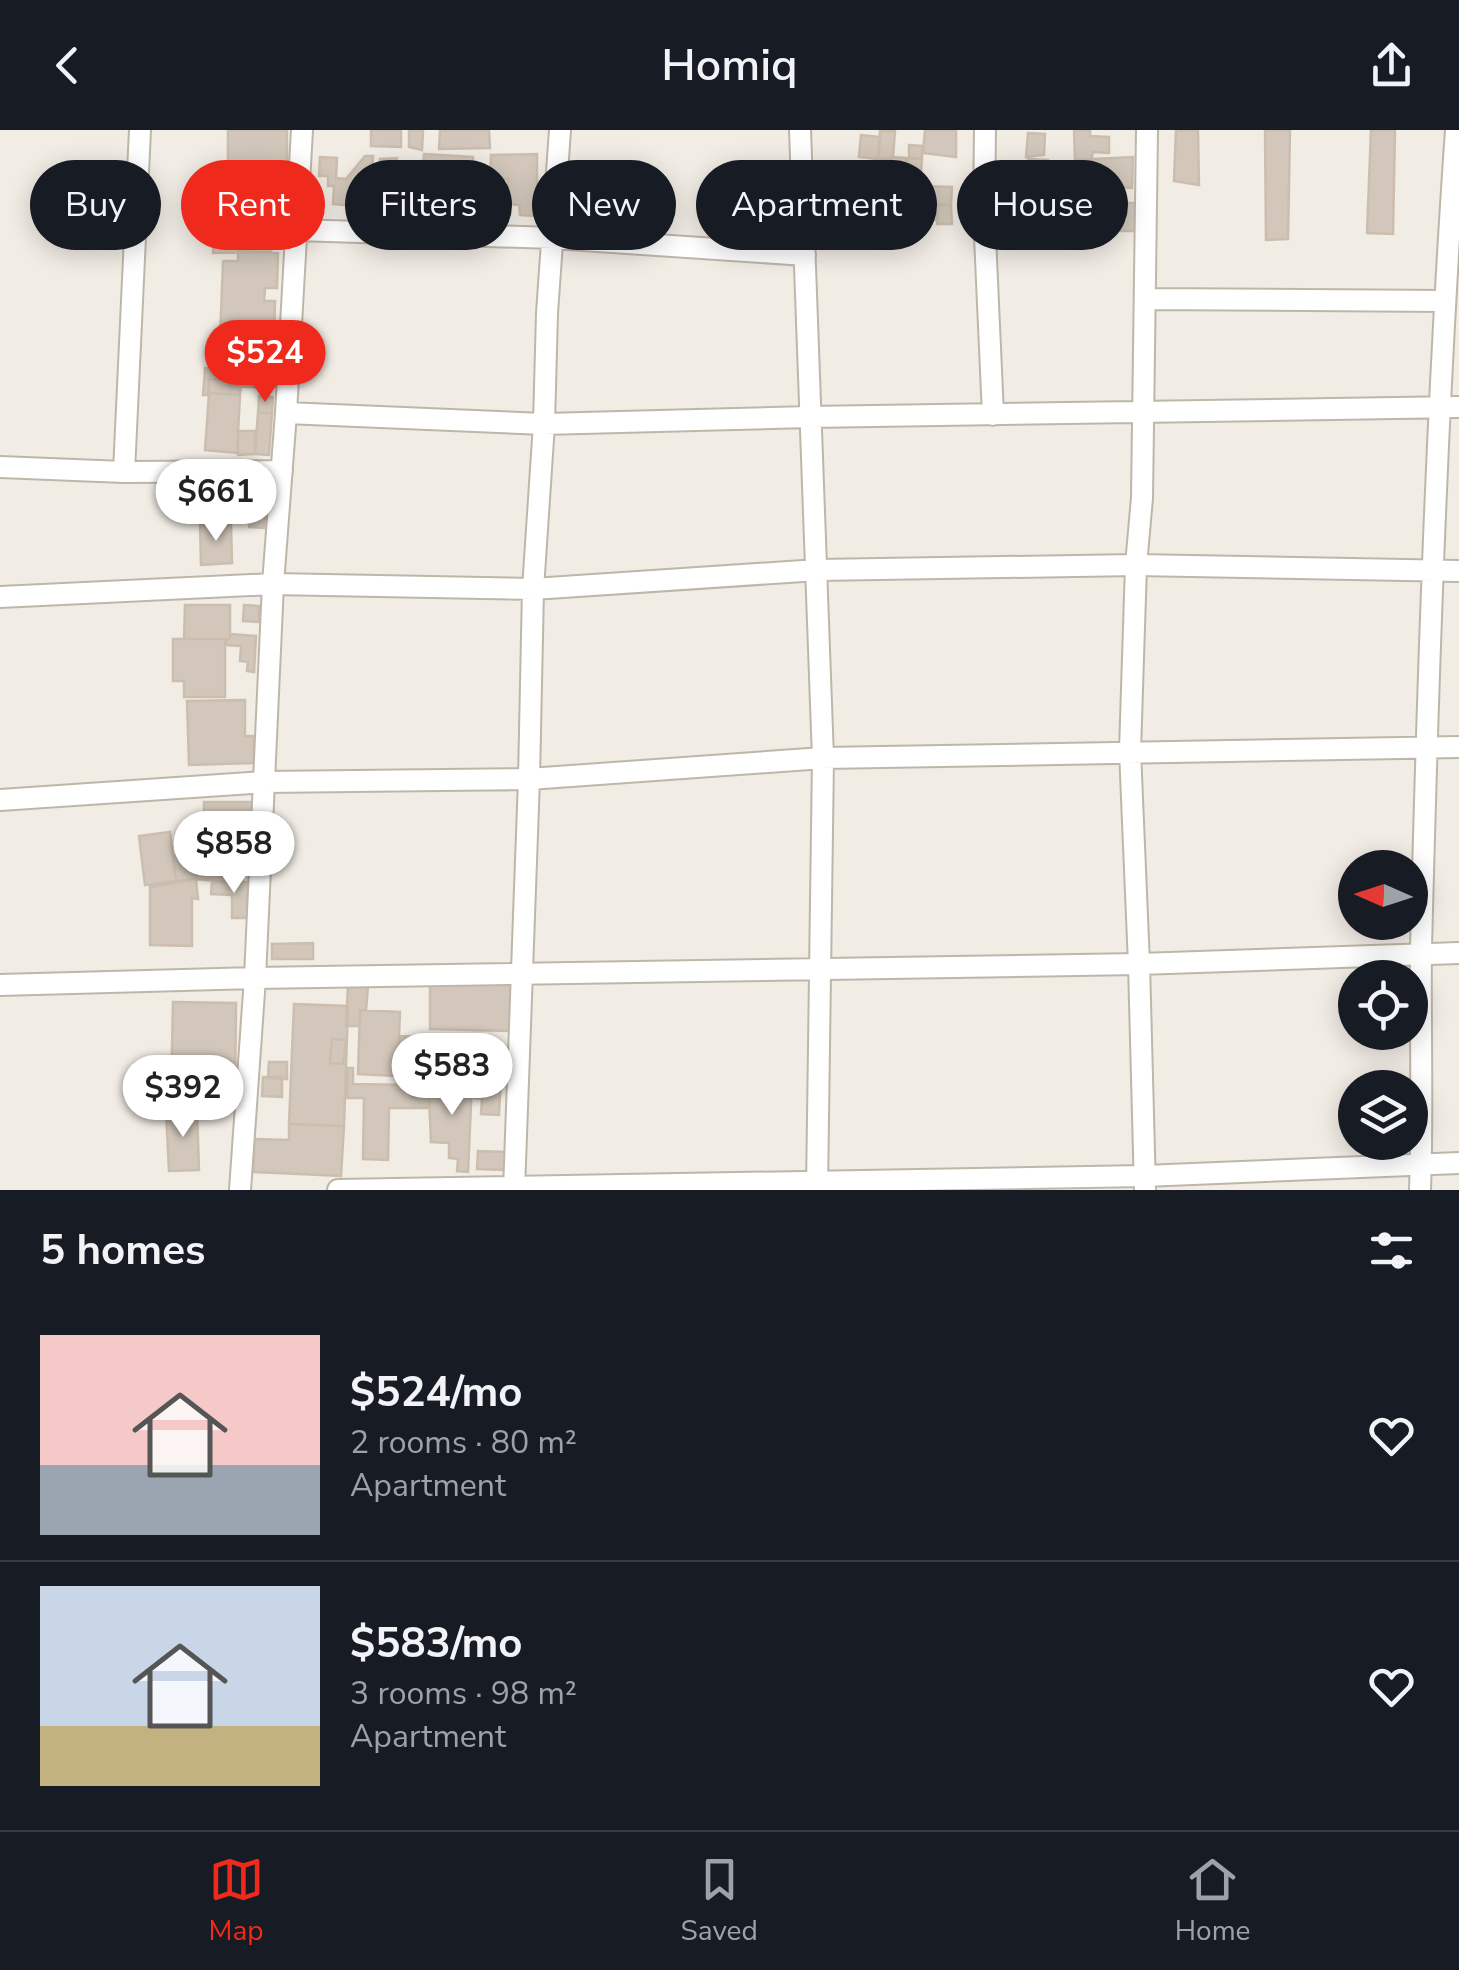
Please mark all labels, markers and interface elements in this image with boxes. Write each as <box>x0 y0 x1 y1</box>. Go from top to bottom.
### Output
text: Homiq <box>661 35 798 96</box>
icon: back <box>40 38 95 93</box>
icon: share <box>1364 38 1419 93</box>
chip: Buy <box>30 160 161 250</box>
chip: Rent <box>181 160 325 250</box>
chip: Filters <box>345 160 512 250</box>
chip: New <box>532 160 676 250</box>
chip: Apartment <box>696 160 937 250</box>
chip: House <box>957 160 1128 250</box>
pin: $524 <box>206 320 324 405</box>
text: $524 <box>227 331 303 374</box>
pin: $661 <box>157 459 275 544</box>
text: $661 <box>178 470 254 513</box>
pin: $858 <box>175 811 293 896</box>
text: $858 <box>196 822 272 865</box>
north arrow <box>1338 850 1428 940</box>
map controls <box>1338 850 1428 1160</box>
button: locate <box>1338 960 1428 1050</box>
pin: $583 <box>393 1033 511 1118</box>
text: $583 <box>414 1044 490 1087</box>
pin: $392 <box>124 1055 242 1140</box>
text: $392 <box>145 1066 221 1109</box>
button: layers <box>1338 1070 1428 1160</box>
text: 5 homes <box>40 1222 205 1279</box>
icon: filters <box>1364 1223 1419 1278</box>
text: $524/mo <box>350 1364 522 1421</box>
icon: home <box>120 1375 240 1495</box>
icon: heart <box>1364 1408 1419 1463</box>
text: 2 rooms · 80 m² <box>350 1421 577 1464</box>
text: Apartment <box>350 1464 506 1507</box>
text: $583/mo <box>350 1615 522 1672</box>
icon: home <box>120 1626 240 1746</box>
icon: heart <box>1364 1659 1419 1714</box>
text: 3 rooms · 98 m² <box>350 1672 577 1715</box>
text: Apartment <box>350 1715 506 1758</box>
tab: Map <box>208 1852 264 1950</box>
tab: Saved <box>680 1852 758 1950</box>
tab: Home <box>1175 1852 1251 1950</box>

